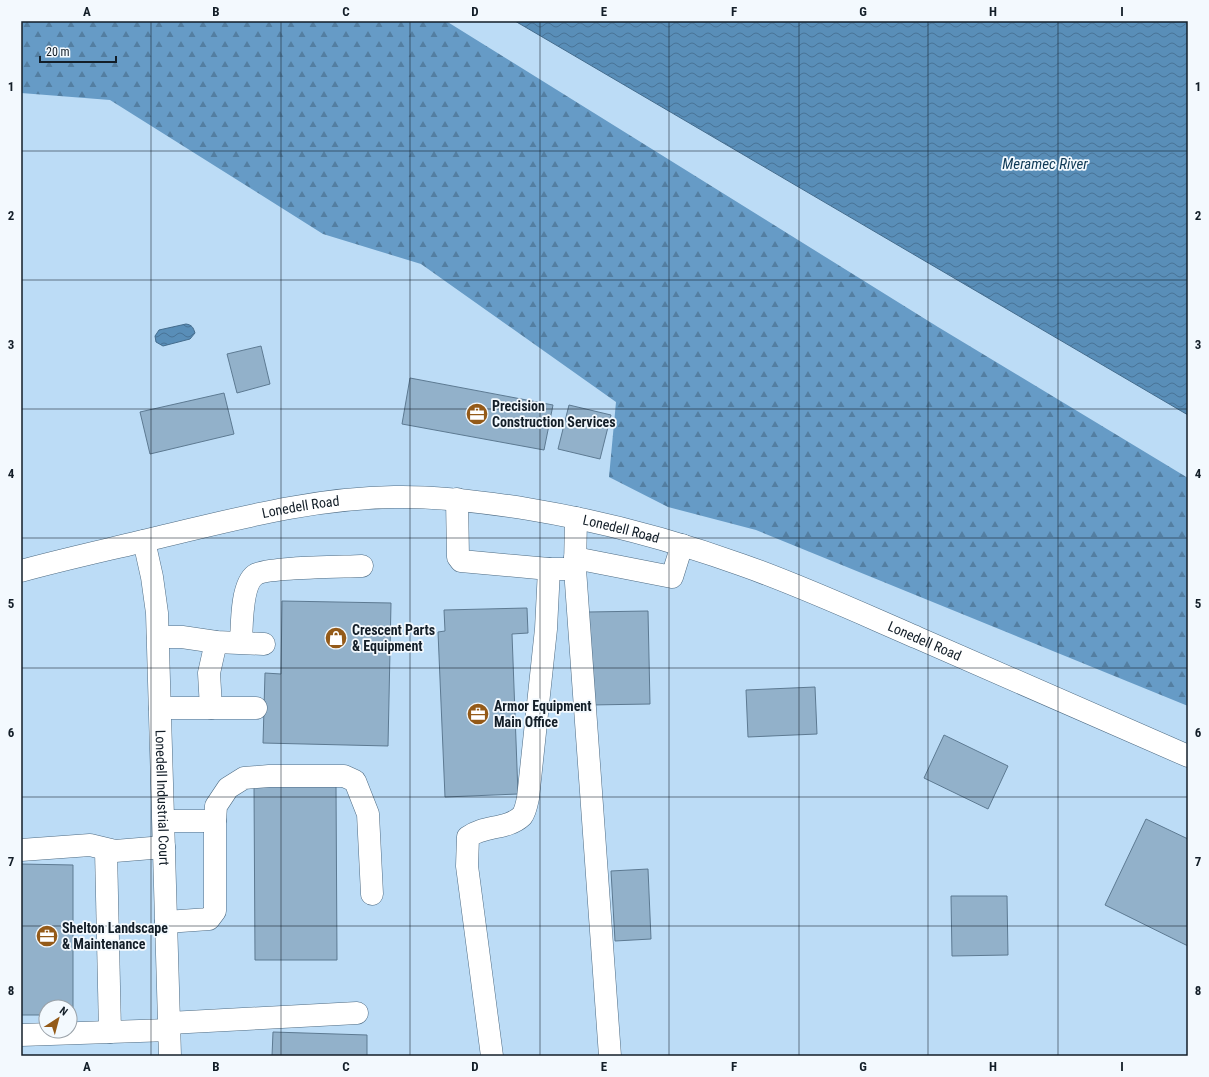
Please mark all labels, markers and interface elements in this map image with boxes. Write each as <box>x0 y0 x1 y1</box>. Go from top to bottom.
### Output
text: A <box>83 4 91 19</box>
text: B <box>212 4 220 19</box>
text: C <box>342 4 350 19</box>
text: D <box>471 4 479 19</box>
text: E <box>601 4 608 19</box>
text: F <box>731 4 737 19</box>
text: G <box>859 4 867 19</box>
text: H <box>989 4 997 19</box>
text: I <box>1120 4 1124 19</box>
scale bar <box>40 38 116 64</box>
text: 20 m <box>46 45 70 59</box>
text: 1 <box>8 79 14 94</box>
text: 1 <box>1195 79 1201 94</box>
water label: Meramec River <box>1002 155 1088 173</box>
text: 2 <box>8 208 15 223</box>
text: 2 <box>1195 208 1202 223</box>
text: 3 <box>8 337 14 352</box>
text: 3 <box>1195 337 1201 352</box>
place label: Precision Construction Services <box>492 398 616 430</box>
office icon: Precision Construction Services <box>464 401 490 427</box>
text: 4 <box>8 466 15 481</box>
text: 4 <box>1195 466 1202 481</box>
street label: Lonedell Road <box>260 493 340 521</box>
street label: Lonedell Road <box>581 512 661 546</box>
text: 5 <box>8 596 15 611</box>
text: 5 <box>1195 596 1202 611</box>
street label: Lonedell Road <box>886 618 964 664</box>
place label: Crescent Parts & Equipment <box>352 622 435 654</box>
shop icon: Crescent Parts & Equipment <box>323 625 349 651</box>
place label: Armor Equipment Main Office <box>494 698 592 730</box>
office icon: Armor Equipment Main Office <box>465 701 491 727</box>
text: 6 <box>8 725 15 740</box>
text: 6 <box>1195 725 1202 740</box>
street label: Lonedell Industrial Court <box>152 730 172 866</box>
text: 7 <box>8 854 15 869</box>
text: 7 <box>1195 854 1202 869</box>
place label: Shelton Landscape & Maintenance <box>62 920 168 952</box>
office icon: Shelton Landscape & Maintenance <box>34 923 60 949</box>
text: 8 <box>8 983 14 998</box>
text: 8 <box>1195 983 1201 998</box>
north arrow <box>38 999 78 1039</box>
text: N <box>57 1004 70 1019</box>
text: A <box>83 1059 91 1074</box>
text: B <box>212 1059 220 1074</box>
text: C <box>342 1059 350 1074</box>
text: D <box>471 1059 479 1074</box>
text: E <box>601 1059 608 1074</box>
text: F <box>731 1059 737 1074</box>
text: G <box>859 1059 867 1074</box>
text: H <box>989 1059 997 1074</box>
text: I <box>1120 1059 1124 1074</box>

